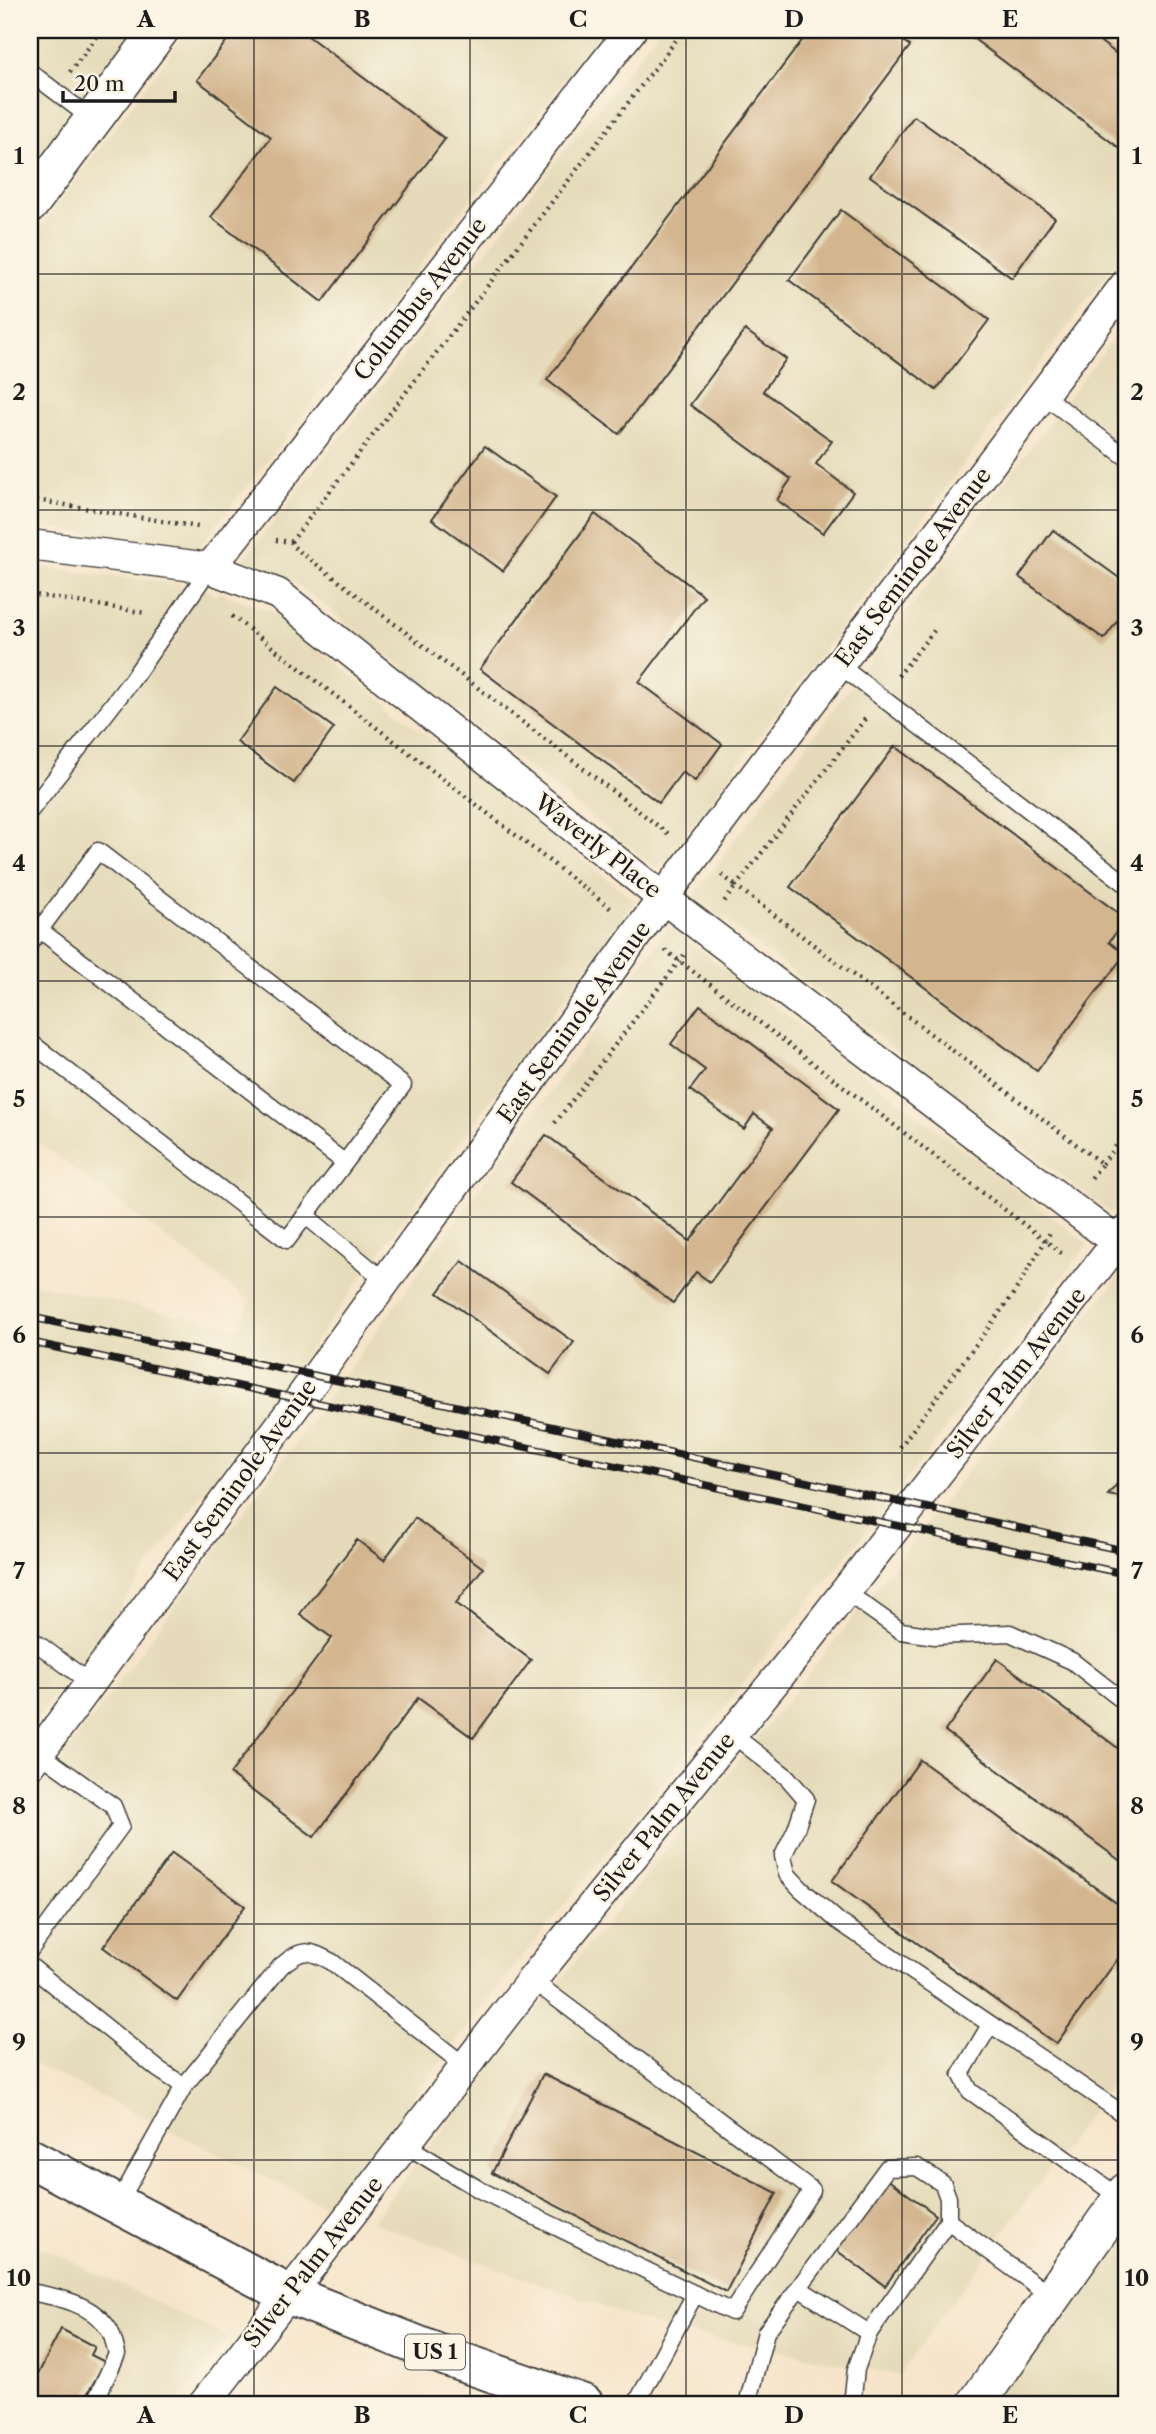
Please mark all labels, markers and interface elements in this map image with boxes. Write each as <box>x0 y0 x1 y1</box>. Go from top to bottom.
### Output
text: A <box>136 5 156 33</box>
text: B <box>353 5 371 33</box>
text: C <box>569 5 587 33</box>
text: D <box>784 5 804 33</box>
text: E <box>1002 5 1018 33</box>
scale bar <box>63 60 175 104</box>
text: 20 m <box>74 71 125 96</box>
text: 1 <box>14 142 25 170</box>
text: 1 <box>1132 142 1143 170</box>
street label: Columbus Avenue <box>348 212 492 386</box>
text: 2 <box>12 378 26 406</box>
text: 2 <box>1130 378 1144 406</box>
street label: East Seminole Avenue <box>829 462 997 672</box>
text: 3 <box>13 614 26 642</box>
text: 3 <box>1131 614 1144 642</box>
street label: Waverly Place <box>528 787 667 904</box>
text: 4 <box>12 849 26 877</box>
text: 4 <box>1130 849 1144 877</box>
street label: East Seminole Avenue <box>491 916 657 1128</box>
text: 5 <box>13 1085 25 1113</box>
text: 5 <box>1131 1085 1143 1113</box>
street label: Silver Palm Avenue <box>940 1282 1092 1464</box>
text: 6 <box>12 1321 26 1349</box>
text: 6 <box>1130 1321 1144 1349</box>
street label: East Seminole Avenue <box>157 1374 323 1586</box>
text: 7 <box>13 1557 25 1585</box>
text: 7 <box>1131 1557 1143 1585</box>
street label: Silver Palm Avenue <box>587 1727 741 1907</box>
text: 8 <box>12 1792 26 1820</box>
text: 8 <box>1130 1792 1144 1820</box>
text: 9 <box>12 2028 26 2056</box>
text: 9 <box>1130 2028 1144 2056</box>
street label: Silver Palm Avenue <box>237 2171 389 2353</box>
text: 10 <box>7 2264 31 2292</box>
text: 10 <box>1125 2264 1149 2292</box>
road number: US 1 <box>405 2334 465 2370</box>
text: A <box>136 2401 156 2429</box>
text: B <box>353 2401 371 2429</box>
text: C <box>569 2401 587 2429</box>
text: D <box>784 2401 804 2429</box>
text: E <box>1002 2401 1018 2429</box>

